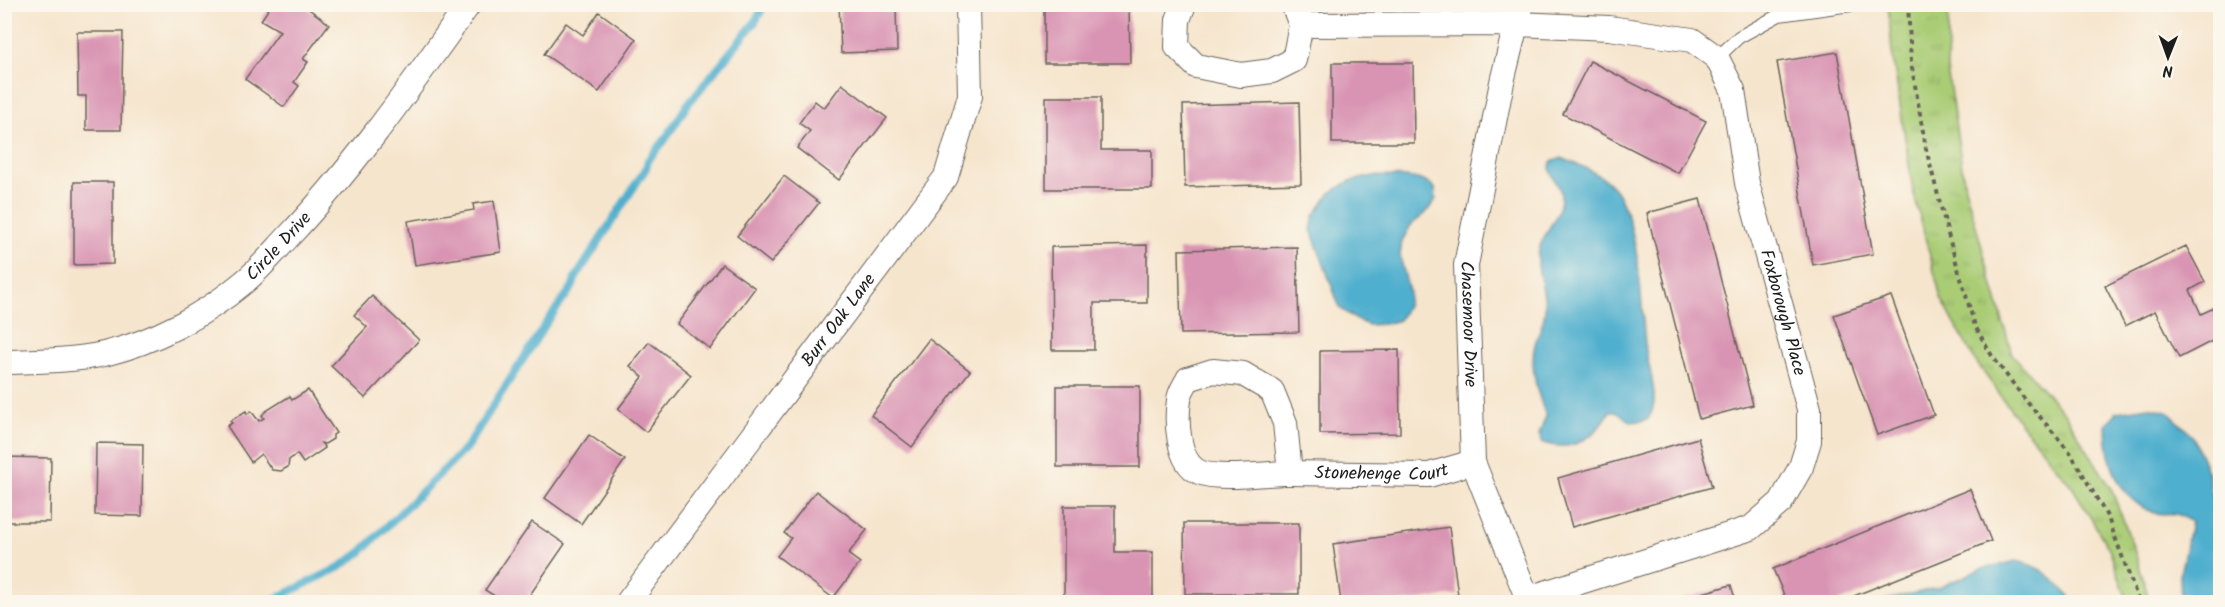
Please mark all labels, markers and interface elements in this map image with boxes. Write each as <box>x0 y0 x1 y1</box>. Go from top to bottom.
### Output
north arrow <box>2138 27 2198 87</box>
text: N <box>2162 58 2173 83</box>
street label: Circle Drive <box>239 205 319 288</box>
street label: Foxborough Place <box>1751 246 1814 379</box>
street label: Chasemoor Drive <box>1451 261 1485 388</box>
street label: Burr Oak Lane <box>794 267 884 373</box>
street label: Stonehenge Court <box>1314 455 1453 489</box>

